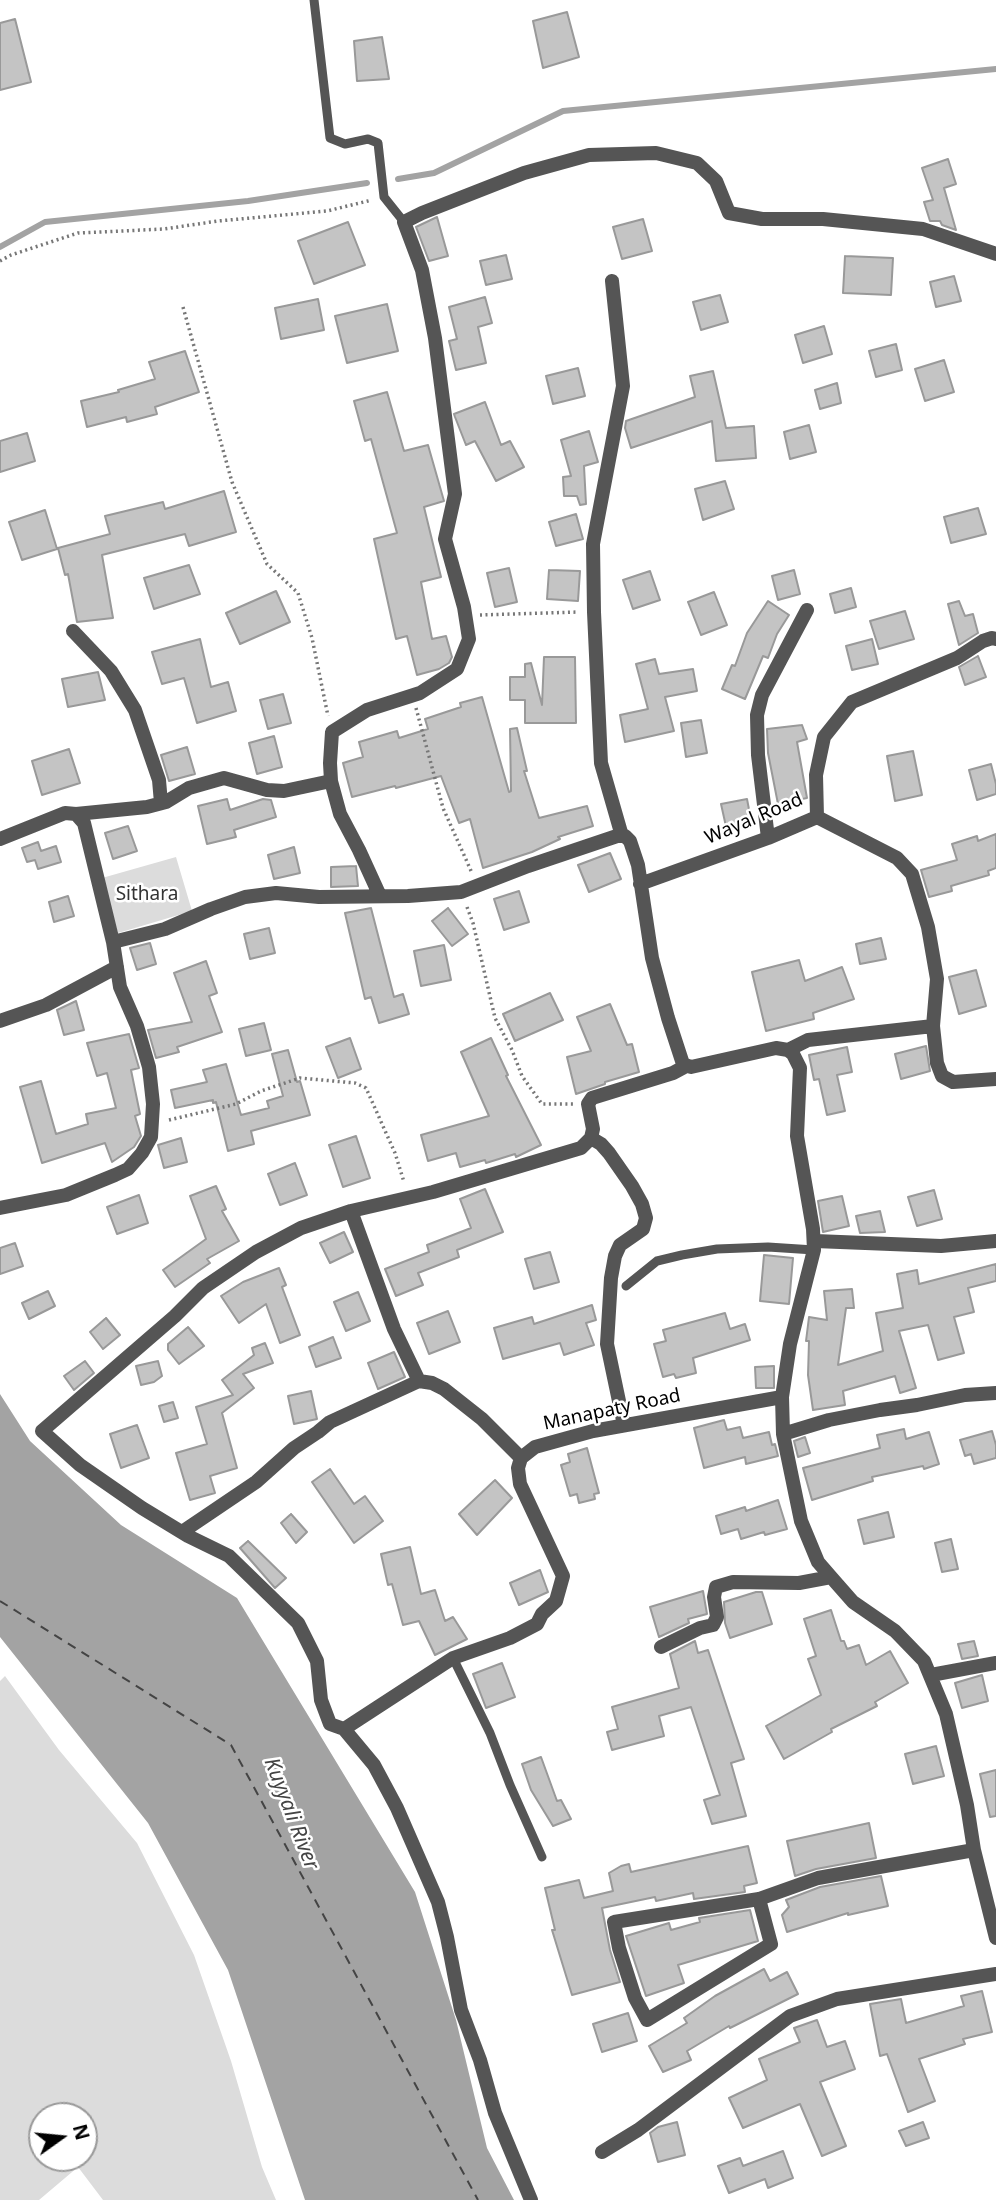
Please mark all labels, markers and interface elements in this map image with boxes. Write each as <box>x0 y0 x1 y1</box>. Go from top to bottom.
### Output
street label: Wayal Road <box>702 788 806 850</box>
park label: Sithara <box>116 884 178 906</box>
street label: Manapaty Road <box>541 1384 683 1436</box>
water label: Kuyyali River <box>258 1754 324 1874</box>
north arrow <box>28 2102 98 2172</box>
text: N <box>67 2121 96 2143</box>

